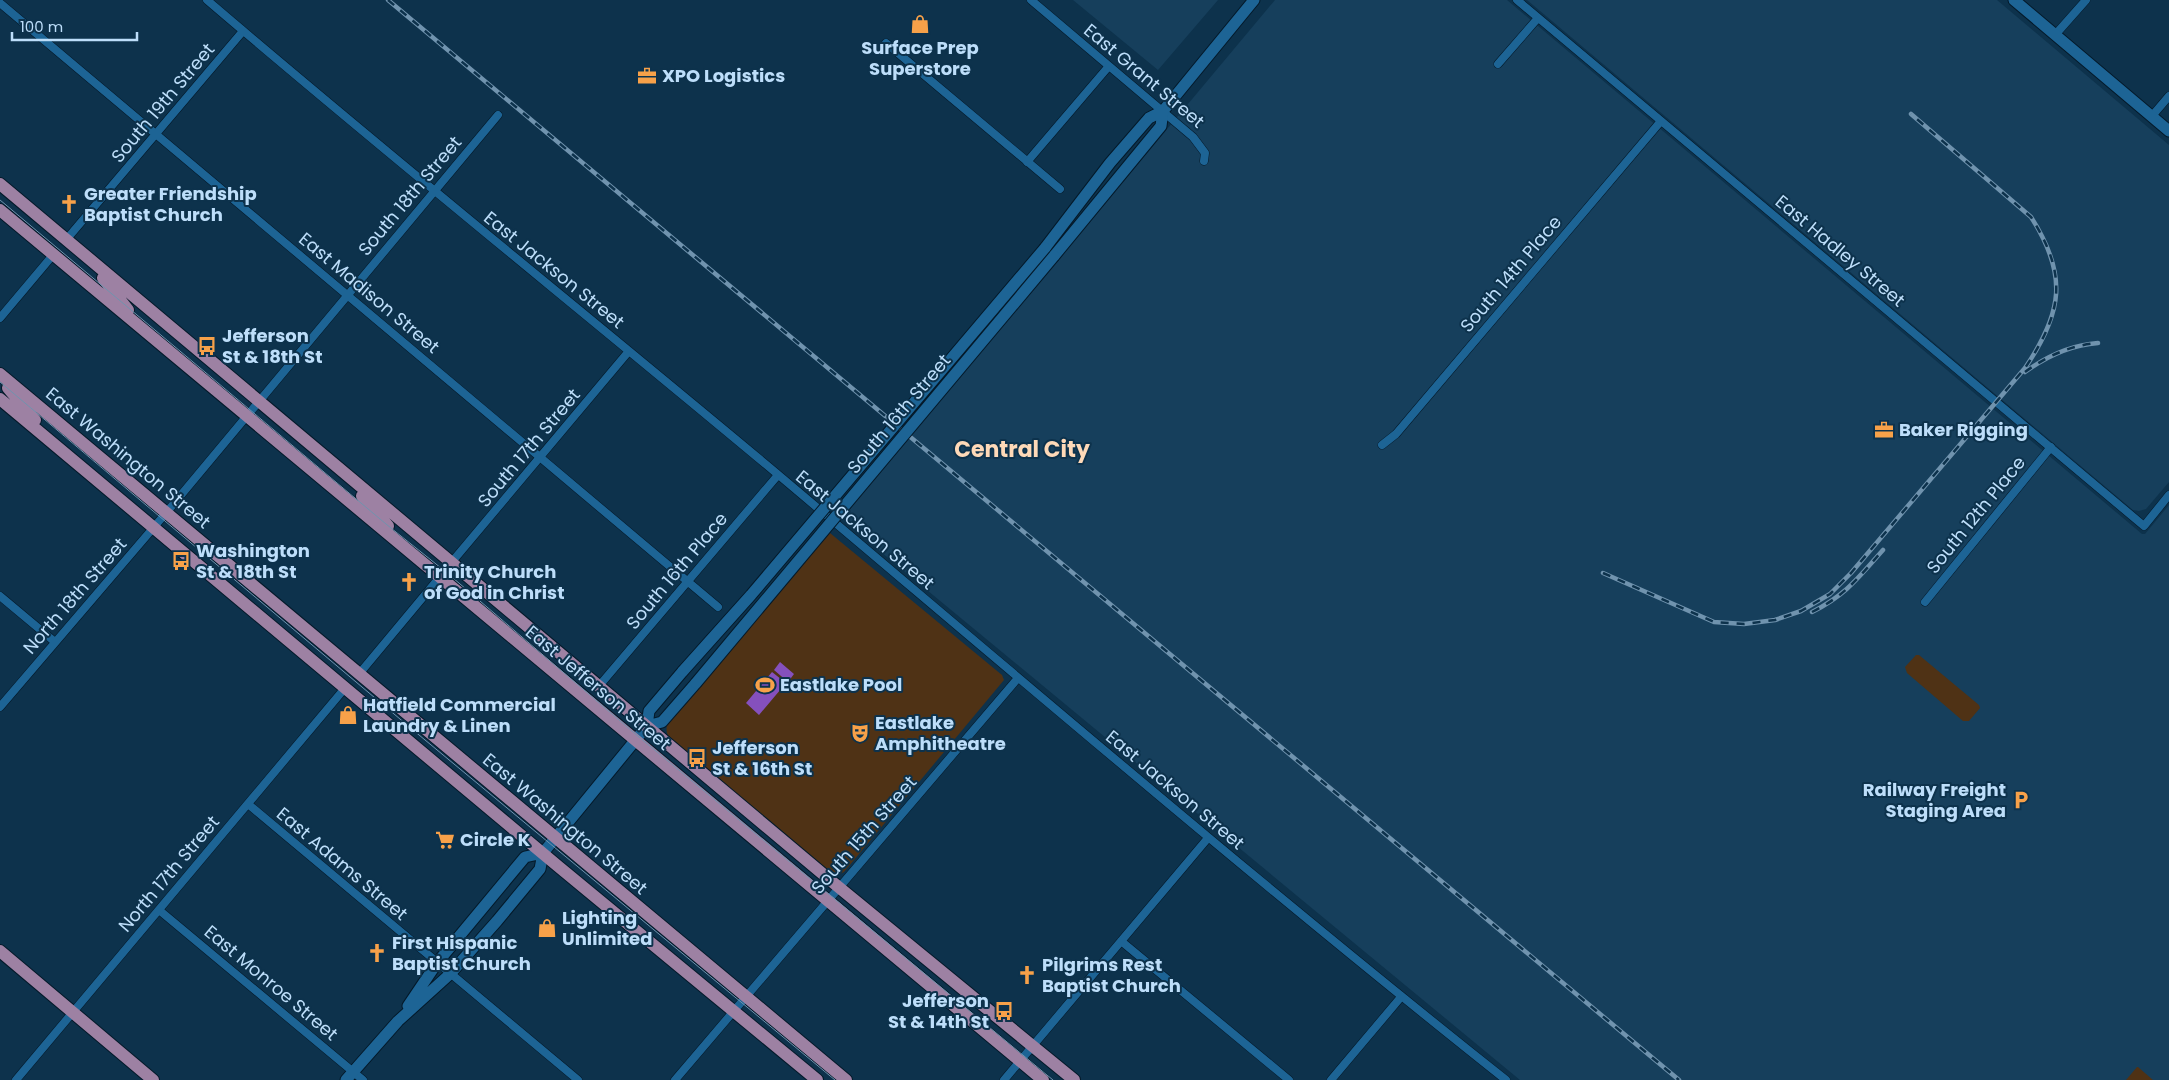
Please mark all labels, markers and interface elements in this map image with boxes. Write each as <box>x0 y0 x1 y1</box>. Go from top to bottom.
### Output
scale bar <box>12 10 138 42</box>
shop icon: Surface Prep Superstore <box>909 13 931 35</box>
text: 100 m <box>20 16 63 37</box>
street label: East Grant Street <box>1079 18 1210 134</box>
place label: Surface Prep Superstore <box>861 35 979 81</box>
street label: South 19th Street <box>105 38 220 168</box>
place label: XPO Logistics <box>662 63 785 88</box>
office icon: XPO Logistics <box>636 65 658 87</box>
street label: South 18th Street <box>352 131 467 261</box>
place label: Greater Friendship Baptist Church <box>84 181 257 227</box>
street label: East Hadley Street <box>1770 189 1910 312</box>
church icon: Greater Friendship Baptist Church <box>58 193 80 215</box>
street label: East Jackson Street <box>479 205 630 334</box>
street label: South 14th Place <box>1454 210 1567 337</box>
street label: East Madison Street <box>294 226 445 359</box>
place label: Jefferson St & 18th St <box>222 323 322 369</box>
bus stop icon: Jefferson St & 18th St <box>196 335 218 357</box>
street label: South 16th Street <box>841 348 956 479</box>
street label: East Washington Street <box>41 381 216 534</box>
street label: South 17th Street <box>472 383 586 512</box>
place label: Baker Rigging <box>1899 417 2028 442</box>
office icon: Baker Rigging <box>1873 419 1895 441</box>
district label: Central City <box>954 434 1090 465</box>
street label: South 12th Place <box>1920 451 2031 579</box>
street label: East Jackson Street <box>791 464 940 595</box>
street label: South 16th Place <box>620 507 733 635</box>
street label: North 18th Street <box>17 532 132 659</box>
place label: Washington St & 18th St <box>196 538 310 584</box>
bus stop icon: Washington St & 18th St <box>170 550 192 572</box>
place label: Trinity Church of God in Christ <box>424 559 564 605</box>
church icon: Trinity Church of God in Christ <box>398 571 420 593</box>
street label: East Jefferson Street <box>520 619 676 756</box>
place label: Eastlake Pool <box>780 672 902 697</box>
sports icon: Eastlake Pool <box>754 674 776 696</box>
place label: Hatfield Commercial Laundry & Linen <box>363 692 556 738</box>
shop icon: Hatfield Commercial Laundry & Linen <box>337 704 359 726</box>
place label: Eastlake Amphitheatre <box>875 710 1006 756</box>
theatre icon: Eastlake Amphitheatre <box>849 722 871 744</box>
street label: East Jackson Street <box>1101 724 1250 855</box>
place label: Jefferson St & 16th St <box>712 735 812 781</box>
street label: East Washington Street <box>478 747 653 900</box>
bus stop icon: Jefferson St & 16th St <box>686 747 708 769</box>
street label: South 15th Street <box>805 770 922 899</box>
place label: Railway Freight Staging Area <box>1863 777 2006 823</box>
parking icon: Railway Freight Staging Area <box>2010 789 2032 811</box>
street label: East Adams Street <box>271 801 413 926</box>
street label: North 17th Street <box>112 810 225 937</box>
place label: Circle K <box>460 827 531 852</box>
supermarket icon: Circle K <box>434 829 456 851</box>
place label: Lighting Unlimited <box>562 905 652 951</box>
shop icon: Lighting Unlimited <box>536 917 558 939</box>
street label: East Monroe Street <box>199 919 344 1046</box>
place label: First Hispanic Baptist Church <box>392 930 531 976</box>
church icon: First Hispanic Baptist Church <box>366 942 388 964</box>
place label: Pilgrims Rest Baptist Church <box>1042 952 1181 998</box>
church icon: Pilgrims Rest Baptist Church <box>1016 964 1038 986</box>
place label: Jefferson St & 14th St <box>888 988 989 1034</box>
bus stop icon: Jefferson St & 14th St <box>993 1000 1015 1022</box>

